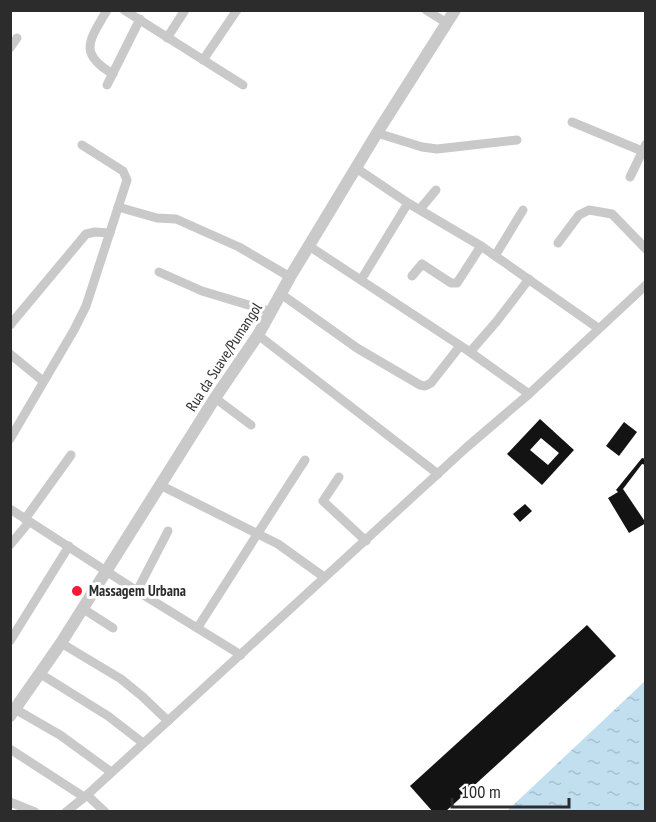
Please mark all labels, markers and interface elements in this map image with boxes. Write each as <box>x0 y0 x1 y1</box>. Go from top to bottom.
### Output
street label: Rua da Suave/Pumangol <box>181 298 266 415</box>
place label: Massagem Urbana <box>89 581 186 600</box>
marker: Massagem Urbana <box>70 584 84 598</box>
scale bar <box>452 771 569 809</box>
text: 100 m <box>461 780 501 803</box>

